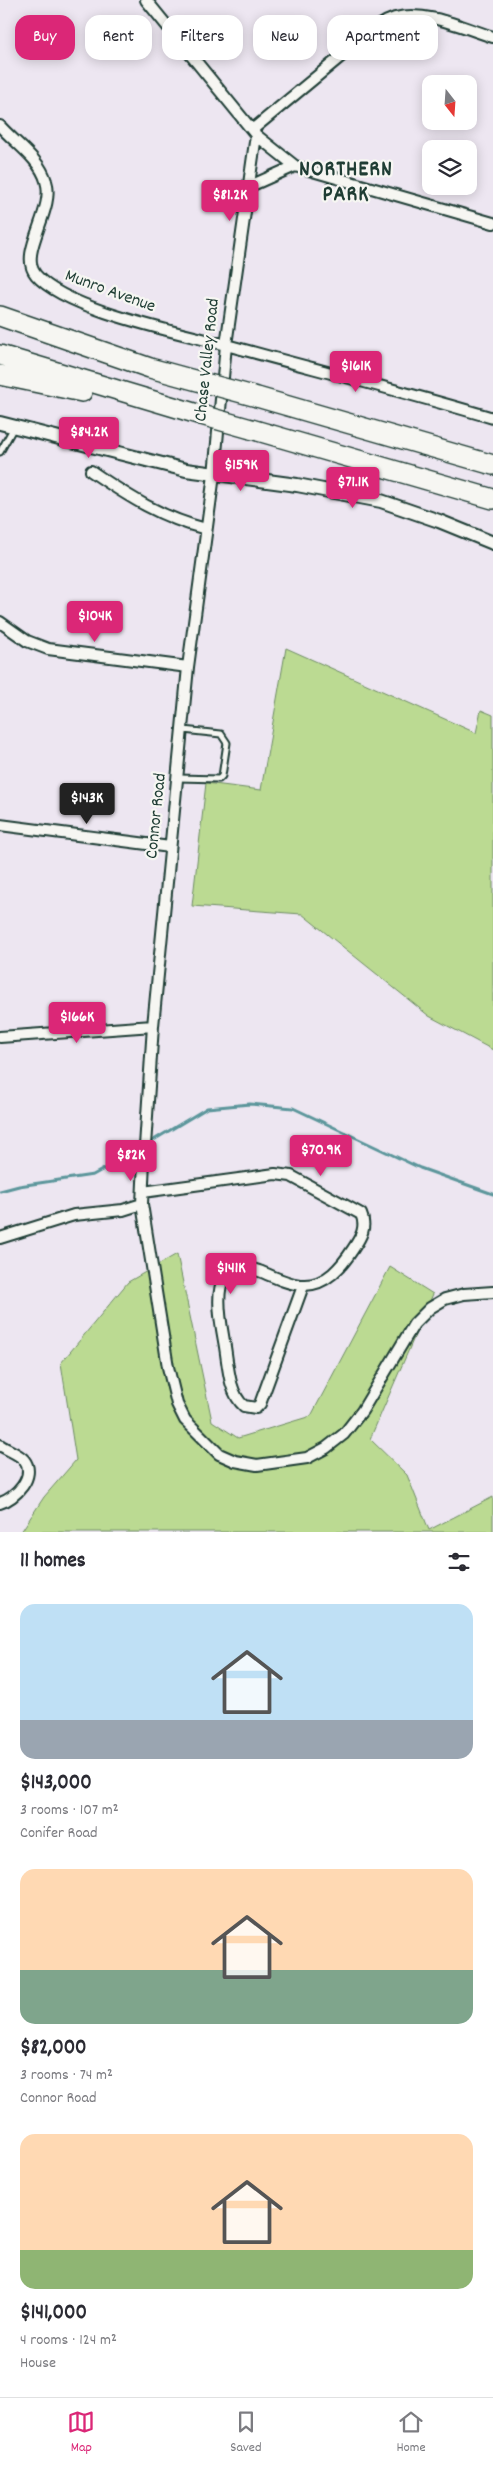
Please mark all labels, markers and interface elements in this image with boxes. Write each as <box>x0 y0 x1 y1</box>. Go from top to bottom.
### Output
chip: Buy <box>15 15 75 60</box>
chip: Rent <box>85 15 152 60</box>
chip: Filters <box>162 15 243 60</box>
chip: New <box>253 15 317 60</box>
chip: Apartment <box>327 15 438 60</box>
north arrow <box>422 75 478 130</box>
map controls <box>422 75 477 195</box>
button: layers <box>422 140 477 195</box>
district label: NORTHERN PARK <box>299 155 393 211</box>
pin: $81.2K <box>189 180 271 222</box>
text: $81.2K <box>212 184 248 207</box>
street label: Munro Avenue <box>61 264 159 320</box>
street label: Chase Valley Road <box>189 297 227 423</box>
pin: $161K <box>321 350 391 393</box>
text: $161K <box>341 355 371 378</box>
pin: $84.2K <box>48 416 130 459</box>
text: $84.2K <box>70 421 108 444</box>
pin: $159K <box>206 450 276 492</box>
text: $159K <box>224 454 258 477</box>
pin: $71.1K <box>312 466 394 509</box>
text: $71.1K <box>337 471 369 494</box>
pin: $104K <box>60 600 130 643</box>
text: $104K <box>78 605 112 628</box>
street label: Connor Road <box>140 772 174 860</box>
pin: $143K <box>52 782 122 825</box>
text: $143K <box>71 787 103 810</box>
pin: $166K <box>42 1002 112 1044</box>
text: $166K <box>60 1006 94 1029</box>
pin: $70.9K <box>280 1134 362 1177</box>
text: $70.9K <box>301 1139 341 1162</box>
pin: $82K <box>101 1140 161 1182</box>
text: $82K <box>117 1144 145 1167</box>
pin: $141K <box>196 1252 266 1295</box>
text: $141K <box>216 1257 246 1280</box>
text: 11 homes <box>20 1547 85 1577</box>
icon: filters <box>445 1548 473 1576</box>
icon: home <box>202 1637 292 1727</box>
text: $143,000 <box>20 1769 92 1799</box>
text: 3 rooms · 107 m² <box>20 1799 119 1822</box>
text: Conifer Road <box>20 1822 98 1845</box>
icon: home <box>202 1902 292 1992</box>
text: $82,000 <box>20 2034 87 2064</box>
text: 3 rooms · 74 m² <box>20 2064 113 2087</box>
text: Connor Road <box>20 2087 96 2110</box>
icon: home <box>202 2167 292 2257</box>
text: $141,000 <box>20 2299 87 2329</box>
text: 4 rooms · 124 m² <box>20 2329 117 2352</box>
text: House <box>20 2352 56 2375</box>
tab: Map <box>67 2408 95 2458</box>
tab: Saved <box>230 2408 262 2458</box>
tab: Home <box>396 2408 426 2458</box>

